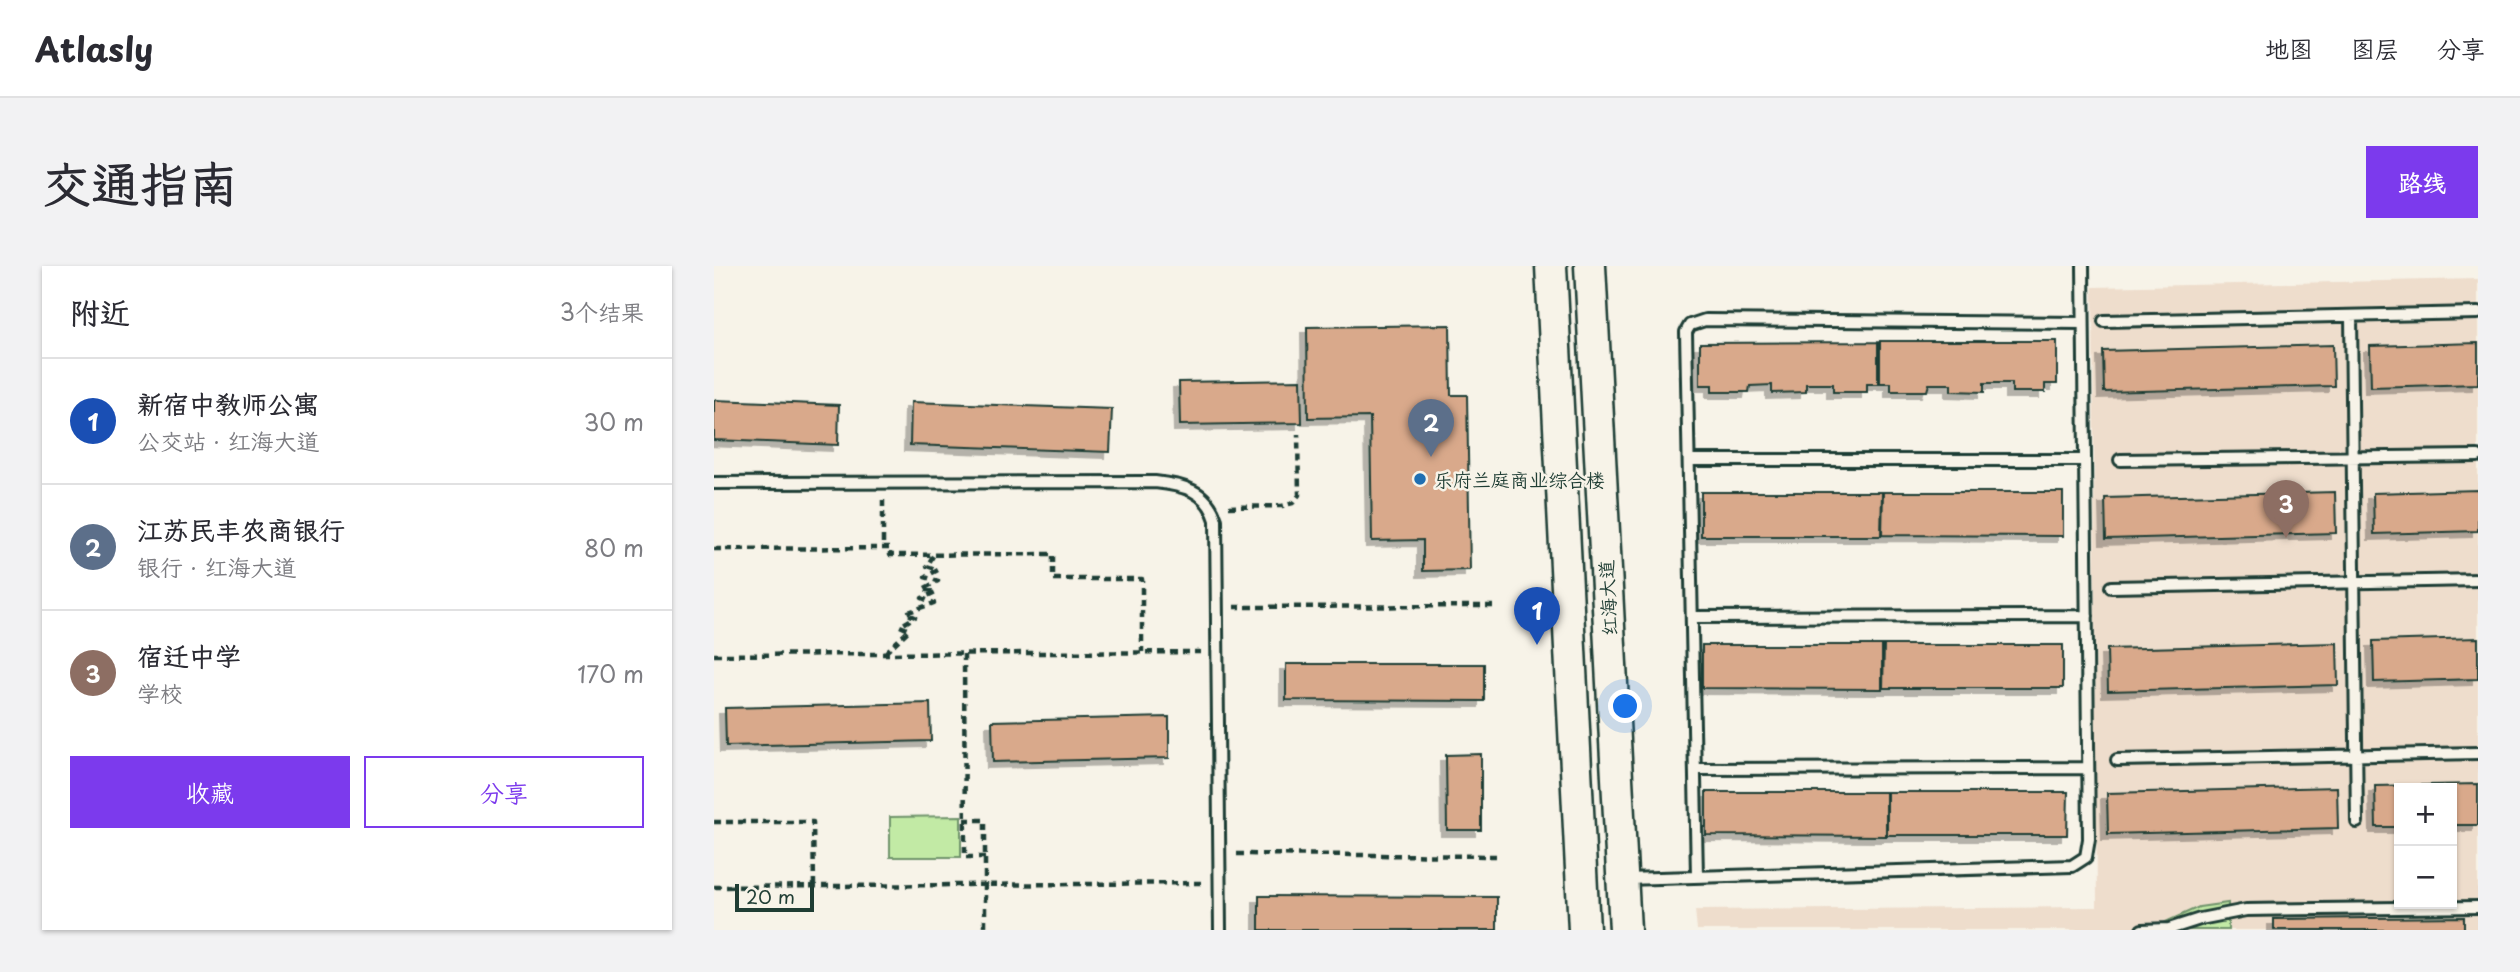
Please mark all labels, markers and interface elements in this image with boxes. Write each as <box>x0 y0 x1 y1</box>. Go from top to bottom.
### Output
text: Atlasly <box>35 23 153 73</box>
text: 地图 <box>2265 30 2313 66</box>
text: 图层 <box>2351 30 2399 66</box>
text: 分享 <box>2437 30 2485 66</box>
text: 交通指南 <box>42 145 238 219</box>
button: 路线 <box>2366 146 2478 218</box>
text: 附近 <box>70 289 130 334</box>
text: 3个结果 <box>560 294 644 329</box>
text: 新宿中教师公寓 <box>137 384 319 423</box>
pin: 2 <box>1408 399 1454 457</box>
text: 1 <box>88 404 99 439</box>
text: 30 m <box>583 404 644 439</box>
text: 公交站 · 红海大道 <box>137 423 320 458</box>
place label: 乐府兰庭商业综合楼 <box>1434 465 1605 493</box>
marker: 乐府兰庭商业综合楼 <box>1412 471 1428 487</box>
pin: 3 <box>2263 480 2309 538</box>
text: 江苏民丰农商银行 <box>137 510 345 549</box>
text: 2 <box>85 530 101 565</box>
text: 80 m <box>584 530 644 565</box>
text: 银行 · 红海大道 <box>137 549 297 584</box>
street label: 红海大道 <box>1591 559 1623 637</box>
pin: 1 <box>1514 587 1560 645</box>
text: 宿迁中学 <box>137 636 241 675</box>
text: 3 <box>85 656 101 691</box>
text: 170 m <box>577 656 644 691</box>
text: 学校 <box>137 675 183 710</box>
your location <box>1608 689 1642 723</box>
button: 收藏 <box>70 756 350 828</box>
button: 分享 <box>364 756 644 828</box>
map controls <box>2394 783 2457 909</box>
button: + <box>2394 783 2457 846</box>
button: − <box>2394 846 2457 909</box>
scale bar <box>735 881 814 913</box>
text: 20 m <box>746 882 795 910</box>

